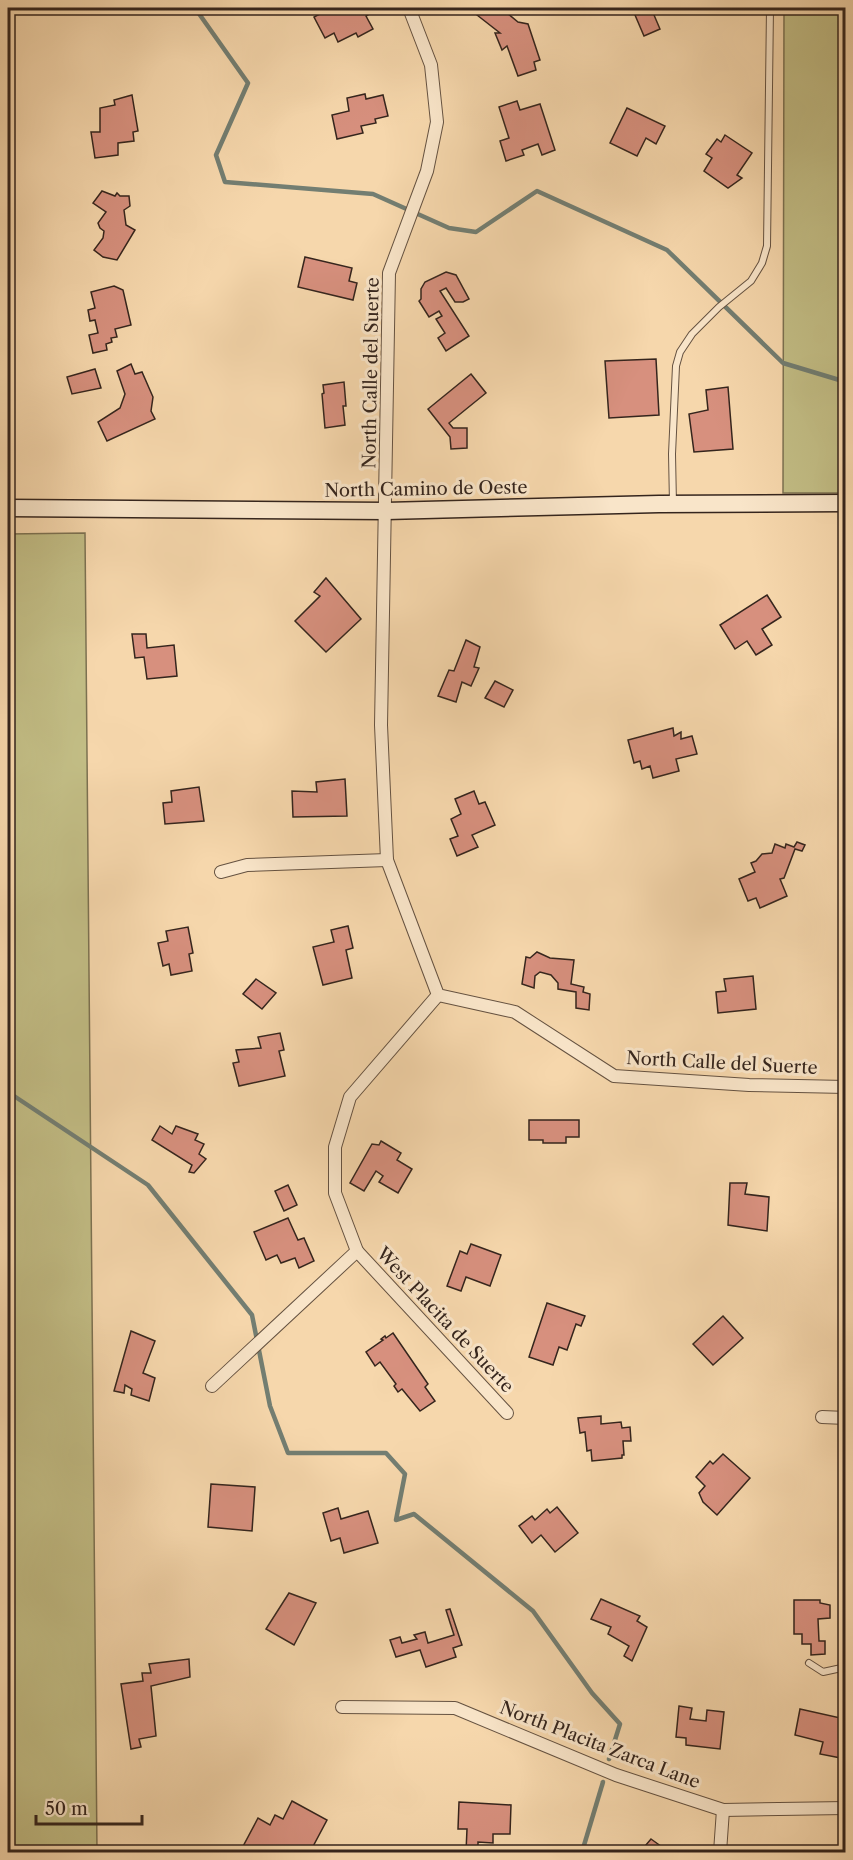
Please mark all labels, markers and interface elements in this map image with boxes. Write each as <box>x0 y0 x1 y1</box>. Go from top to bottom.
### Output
street label: North Calle del Suerte <box>358 277 384 469</box>
street label: North Camino de Oeste <box>324 476 528 502</box>
street label: North Calle del Suerte <box>626 1047 818 1079</box>
street label: West Placita de Suerte <box>371 1242 518 1397</box>
street label: North Placita Zarca Lane <box>497 1697 703 1793</box>
scale bar <box>36 1788 142 1826</box>
text: 50 m <box>45 1798 88 1820</box>

